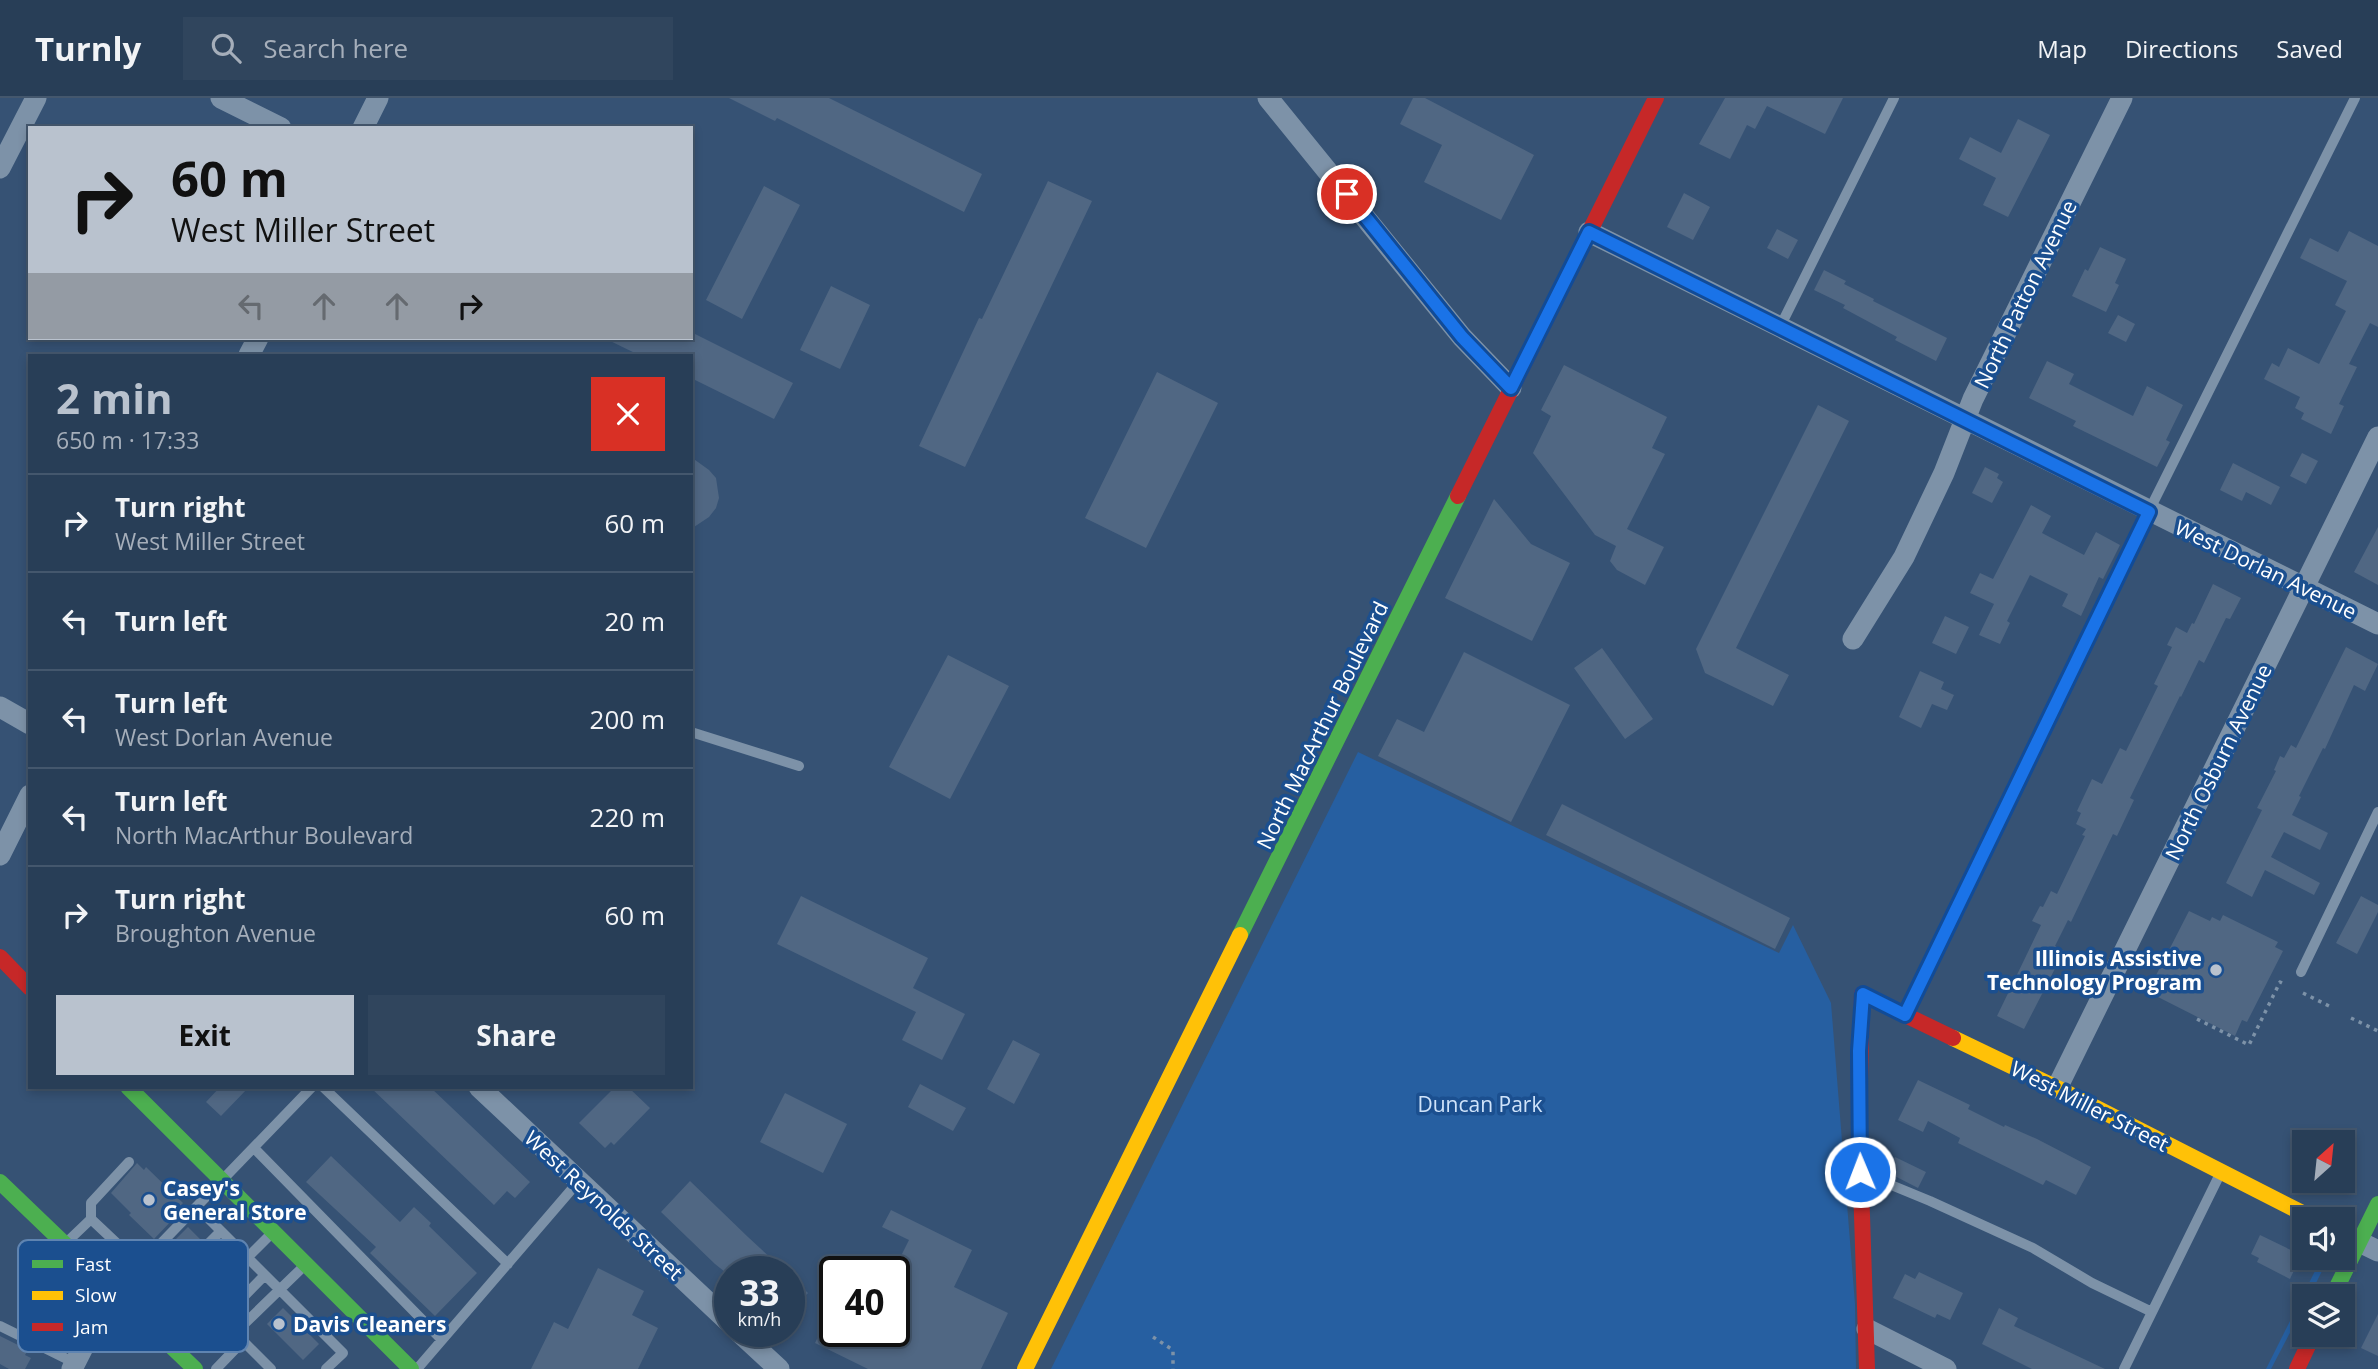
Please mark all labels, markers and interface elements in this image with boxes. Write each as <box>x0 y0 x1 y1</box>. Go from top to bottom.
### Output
search box <box>183 17 673 80</box>
text: Turnly <box>35 26 141 71</box>
icon: search <box>207 29 245 67</box>
text: Search here <box>263 30 408 66</box>
text: Map <box>2037 32 2087 65</box>
text: Directions <box>2125 32 2238 65</box>
text: Saved <box>2276 32 2343 65</box>
text: 60 m <box>171 145 288 211</box>
icon: right <box>56 154 147 245</box>
pin <box>1317 164 1377 224</box>
icon: arrive <box>1328 175 1366 213</box>
street label: North Patton Avenue <box>1967 195 2083 393</box>
text: West Miller Street <box>171 208 435 251</box>
icon: left <box>232 287 270 325</box>
icon: ahead <box>305 287 343 325</box>
icon: ahead <box>378 287 416 325</box>
icon: right <box>451 287 489 325</box>
text: 2 min <box>56 369 173 426</box>
button: close <box>591 377 665 451</box>
text: 650 m · 17:33 <box>56 424 199 456</box>
text: Turn right <box>115 489 246 525</box>
icon: right <box>56 504 94 542</box>
text: 60 m <box>604 505 665 541</box>
street label: West Dorlan Avenue <box>2170 513 2362 625</box>
text: West Miller Street <box>115 525 305 557</box>
street label: North MacArthur Boulevard <box>1250 596 1394 854</box>
icon: left <box>56 602 94 640</box>
text: Turn left <box>115 603 227 639</box>
text: 20 m <box>604 603 665 639</box>
street label: North Osburn Avenue <box>2158 659 2278 865</box>
text: Turn left <box>115 685 227 721</box>
icon: left <box>56 700 94 738</box>
text: 200 m <box>590 701 665 737</box>
text: West Dorlan Avenue <box>115 721 333 753</box>
text: Turn left <box>115 783 227 819</box>
icon: left <box>56 798 94 836</box>
text: 220 m <box>590 799 665 835</box>
text: North MacArthur Boulevard <box>115 819 413 851</box>
text: Turn right <box>115 881 246 917</box>
icon: right <box>56 896 94 934</box>
text: 60 m <box>604 897 665 933</box>
text: Broughton Avenue <box>115 917 316 949</box>
place label: Illinois Assistive Technology Program <box>1987 944 2202 996</box>
marker: Illinois Assistive Technology Program <box>2208 962 2224 978</box>
button: Exit <box>56 995 354 1075</box>
button: Share <box>368 995 665 1075</box>
street label: West Miller Street <box>2006 1054 2174 1158</box>
park label: Duncan Park <box>1418 1090 1542 1118</box>
street label: West Reynolds Street <box>519 1124 689 1286</box>
north arrow <box>2292 1130 2356 1194</box>
map controls <box>2292 1130 2355 1347</box>
position arrow <box>1823 1135 1897 1209</box>
place label: Casey's General Store <box>163 1174 307 1226</box>
marker: Casey's General Store <box>141 1192 157 1208</box>
button: sound <box>2292 1207 2355 1270</box>
legend <box>18 1240 248 1352</box>
text: Fast <box>75 1251 111 1277</box>
speed limit sign: 40 <box>819 1256 910 1347</box>
text: 33 <box>739 1269 780 1316</box>
text: Slow <box>75 1282 117 1308</box>
button: layers <box>2292 1284 2355 1347</box>
text: km/h <box>738 1307 781 1331</box>
place label: Davis Cleaners <box>293 1310 447 1338</box>
text: Jam <box>73 1314 108 1340</box>
marker: Davis Cleaners <box>271 1316 287 1332</box>

